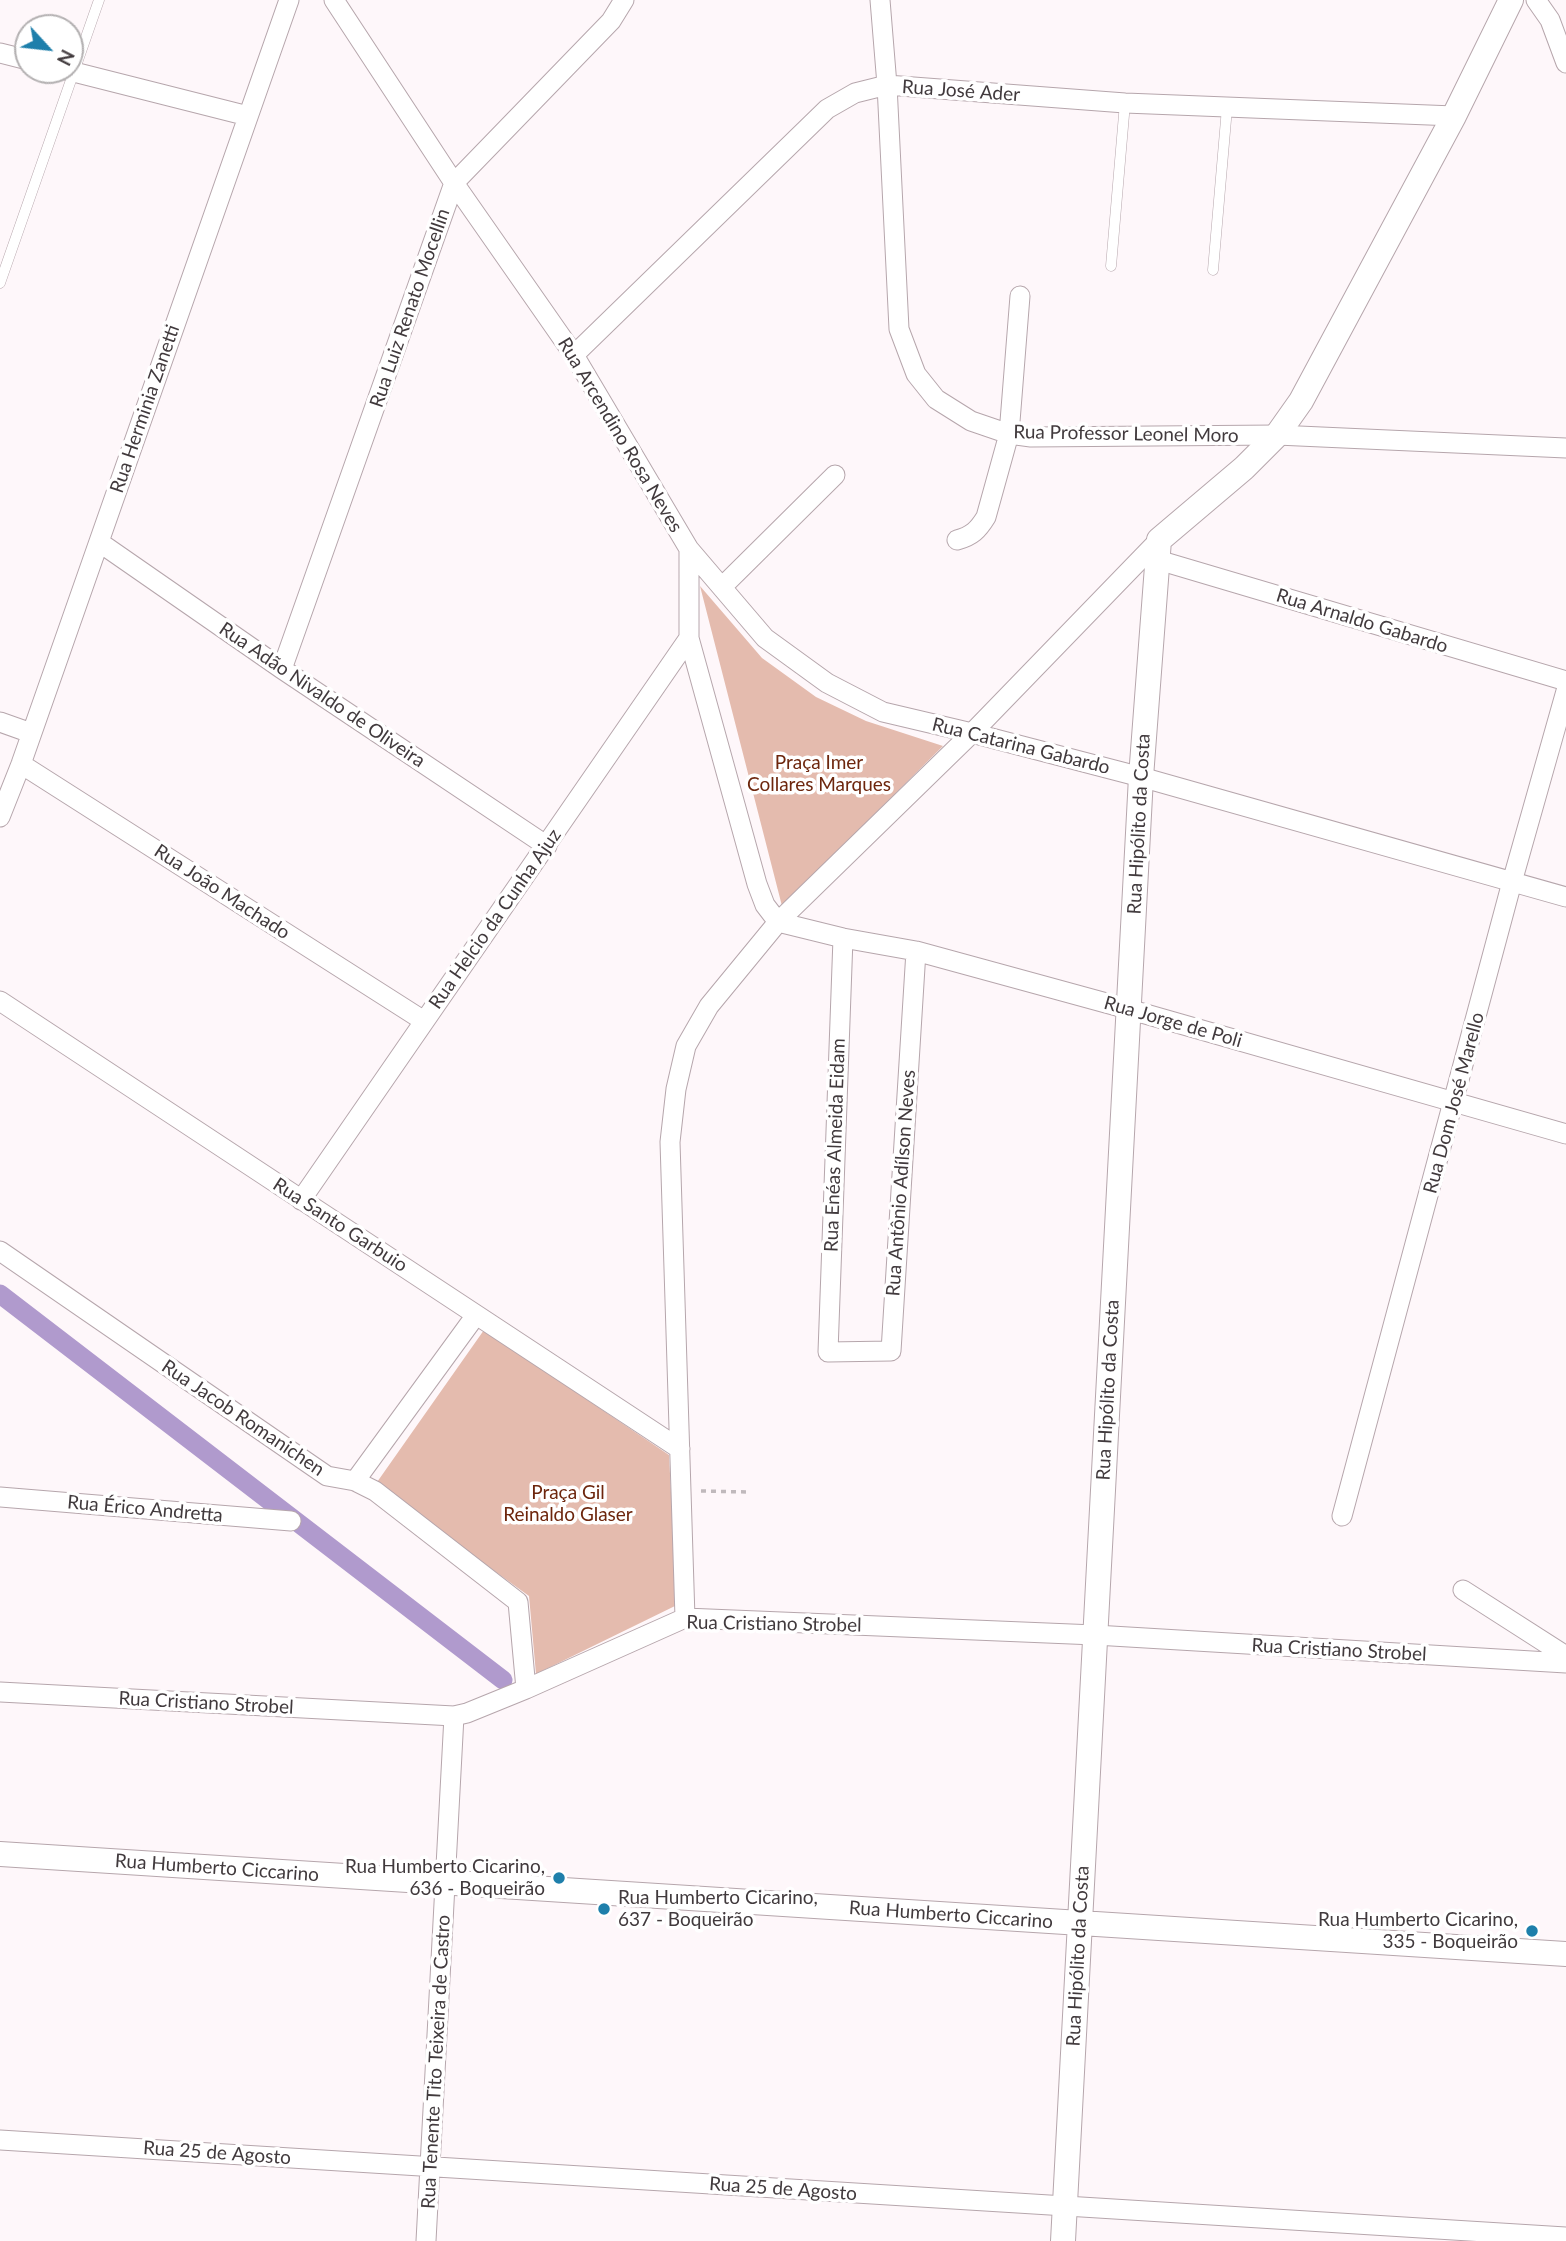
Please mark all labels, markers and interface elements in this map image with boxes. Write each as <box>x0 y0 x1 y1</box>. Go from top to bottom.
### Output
north arrow <box>14 14 84 84</box>
text: N <box>53 46 80 70</box>
street label: Rua José Ader <box>901 76 1021 106</box>
street label: Rua Luiz Renato Mocellin <box>365 205 455 411</box>
street label: Rua Herminia Zanetti <box>106 322 184 496</box>
street label: Rua Arcendino Rosa Neves <box>553 333 687 537</box>
street label: Rua Professor Leonel Moro <box>1013 421 1239 447</box>
street label: Rua Arnaldo Gabardo <box>1273 584 1451 658</box>
street label: Rua Adão Nivaldo de Oliveira <box>215 617 429 773</box>
street label: Rua Catarina Gabardo <box>930 713 1112 779</box>
street label: Rua Hipólito da Costa <box>1123 733 1155 915</box>
park label: Praça Imer Collares Marques <box>747 752 891 796</box>
street label: Rua Helcio da Cunha Ajuz <box>424 825 566 1013</box>
street label: Rua João Machado <box>150 840 294 944</box>
street label: Rua Jorge de Poli <box>1101 991 1245 1053</box>
street label: Rua Dom José Marello <box>1419 1010 1489 1196</box>
street label: Rua Enéas Almeida Eidam <box>820 1038 850 1252</box>
street label: Rua Antônio Adílson Neves <box>882 1069 920 1297</box>
street label: Rua Santo Garbuio <box>269 1173 411 1277</box>
street label: Rua Hipólito da Costa <box>1092 1299 1124 1481</box>
street label: Rua Jacob Romanichen <box>157 1355 329 1481</box>
park label: Praça Gil Reinaldo Glaser <box>503 1482 633 1526</box>
street label: Rua Érico Andretta <box>66 1491 224 1527</box>
street label: Rua Cristiano Strobel <box>686 1611 862 1637</box>
street label: Rua Cristiano Strobel <box>1251 1634 1427 1666</box>
street label: Rua Cristiano Strobel <box>118 1687 294 1719</box>
street label: Rua Humberto Ciccarino <box>114 1849 320 1887</box>
place label: Rua Humberto Cicarino, 636 - Boqueirão <box>345 1856 545 1900</box>
street label: Rua Hipólito da Costa <box>1062 1865 1094 2047</box>
marker: Rua Humberto Cicarino, 636 - Boqueirão <box>551 1870 567 1886</box>
place label: Rua Humberto Cicarino, 637 - Boqueirão <box>618 1887 818 1931</box>
street label: Rua Humberto Ciccarino <box>848 1896 1054 1934</box>
marker: Rua Humberto Cicarino, 637 - Boqueirão <box>596 1901 612 1917</box>
place label: Rua Humberto Cicarino, 335 - Boqueirão <box>1318 1909 1518 1953</box>
street label: Rua Tenente Tito Teixeira de Castro <box>417 1914 455 2210</box>
marker: Rua Humberto Cicarino, 335 - Boqueirão <box>1524 1923 1540 1939</box>
street label: Rua 25 de Agosto <box>142 2136 292 2170</box>
street label: Rua 25 de Agosto <box>708 2172 858 2206</box>

